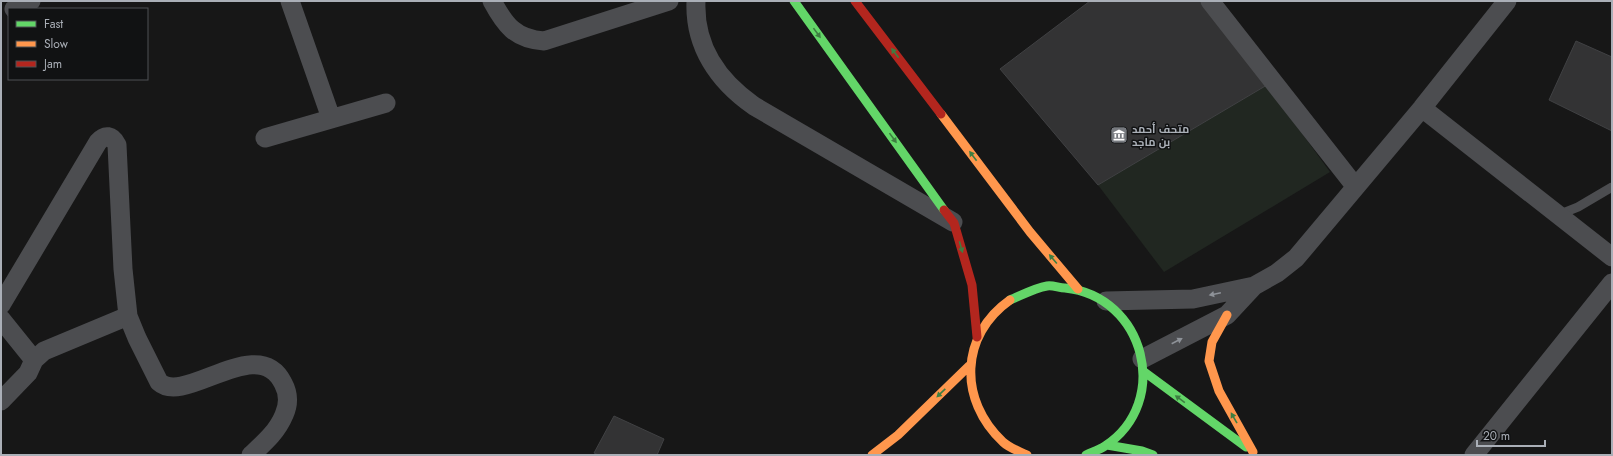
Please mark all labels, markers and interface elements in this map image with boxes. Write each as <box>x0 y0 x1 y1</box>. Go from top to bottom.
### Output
legend <box>8 8 148 80</box>
text: Fast <box>44 15 63 33</box>
one-way arrow <box>813 27 821 38</box>
text: Slow <box>44 35 69 53</box>
one-way arrow <box>890 47 899 58</box>
text: Jam <box>42 55 62 73</box>
place label: متحف أحمد بن ماجد <box>1132 121 1189 150</box>
museum icon: متحف أحمد بن ماجد <box>1109 125 1129 145</box>
one-way arrow <box>889 132 897 143</box>
one-way arrow <box>969 151 978 162</box>
one-way arrow <box>958 241 964 253</box>
one-way arrow <box>1049 254 1058 264</box>
one-way arrow <box>1209 291 1222 297</box>
one-way arrow <box>1171 338 1183 344</box>
one-way arrow <box>936 388 946 398</box>
one-way arrow <box>1175 395 1186 403</box>
one-way arrow <box>1231 412 1238 424</box>
scale bar <box>1477 422 1545 448</box>
text: 20 m <box>1483 427 1510 445</box>

